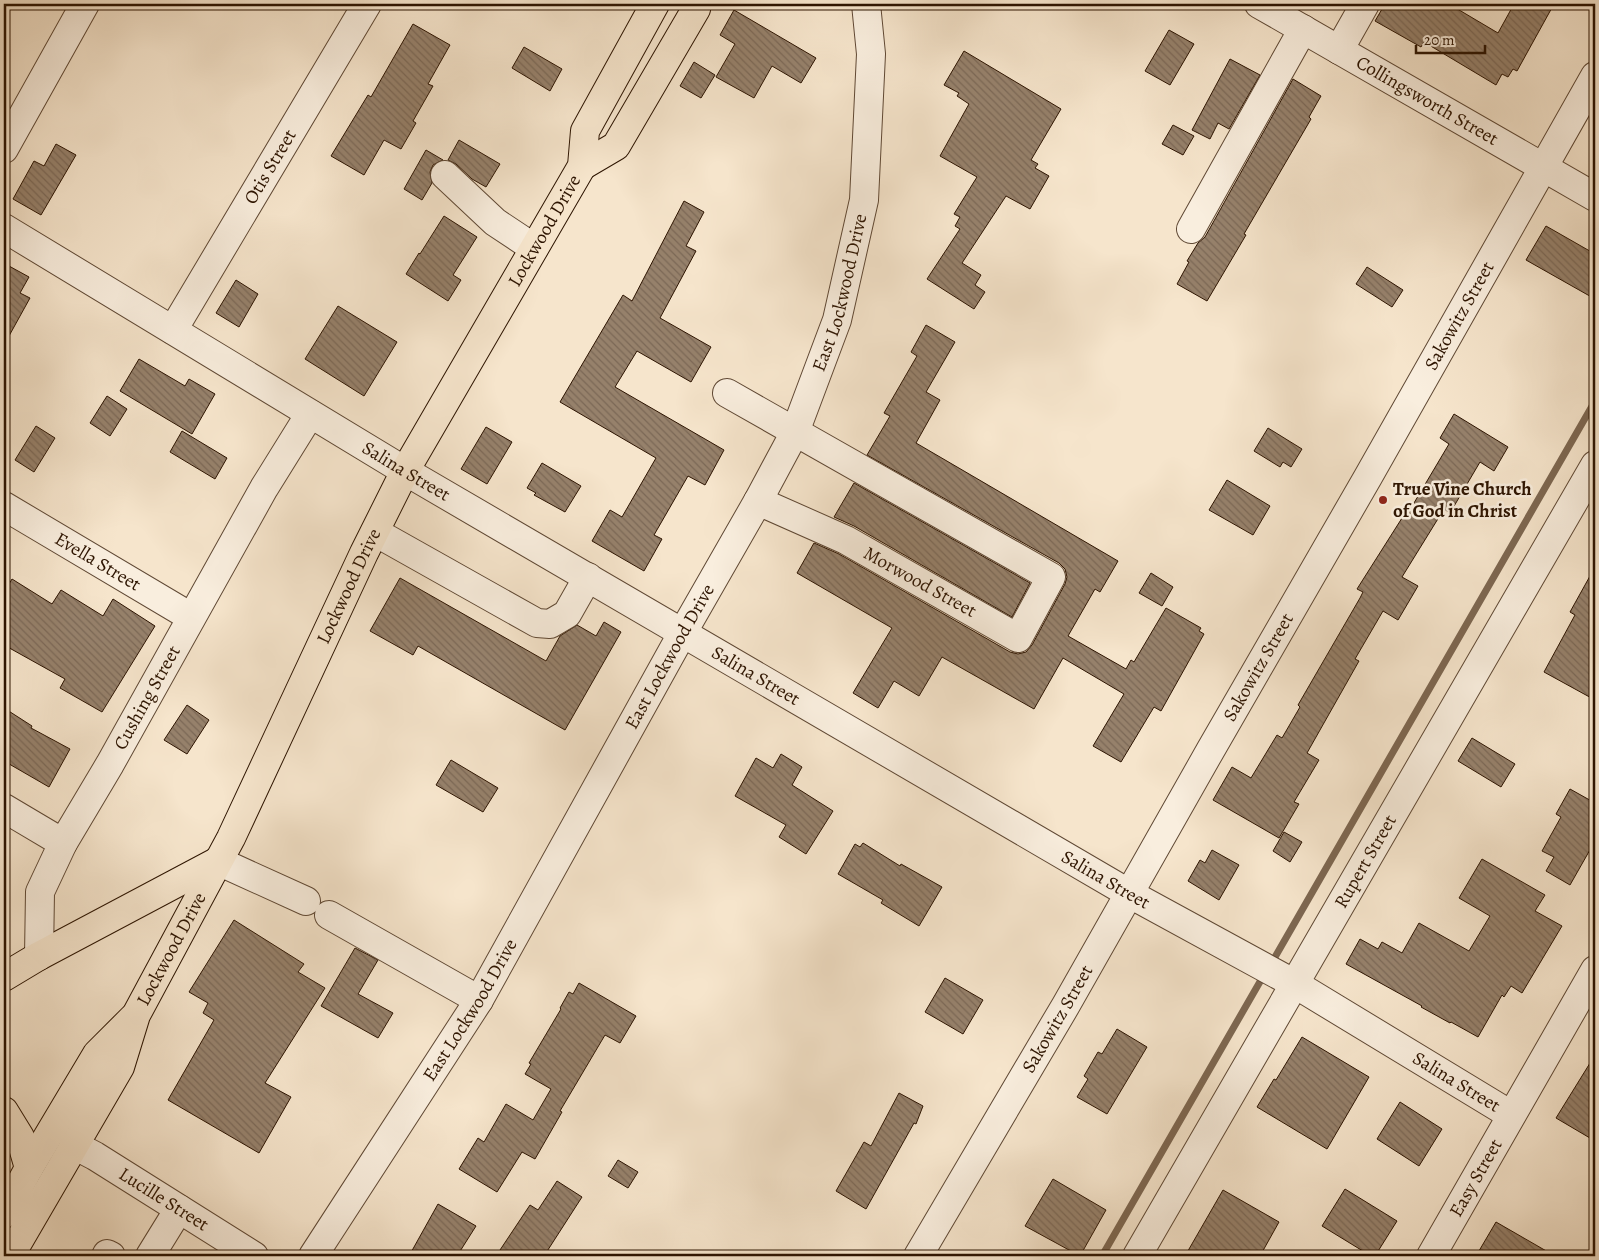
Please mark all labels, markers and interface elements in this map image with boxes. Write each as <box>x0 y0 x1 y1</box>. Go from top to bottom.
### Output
scale bar <box>1416 22 1485 54</box>
text: 20 m <box>1424 30 1455 50</box>
street label: Collingsworth Street <box>1351 50 1503 152</box>
street label: Otis Street <box>238 124 303 209</box>
street label: Lockwood Drive <box>502 170 587 291</box>
street label: East Lockwood Drive <box>806 211 874 375</box>
street label: Sakowitz Street <box>1418 257 1500 375</box>
street label: Salina Street <box>357 435 455 508</box>
place label: True Vine Church of God in Christ <box>1393 476 1532 524</box>
marker: True Vine Church of God in Christ <box>1377 494 1389 506</box>
street label: Lockwood Drive <box>310 524 387 648</box>
street label: Evella Street <box>50 526 146 597</box>
street label: Morwood Street <box>859 540 981 624</box>
street label: East Lockwood Drive <box>619 579 721 734</box>
street label: Sakowitz Street <box>1217 608 1300 726</box>
street label: Salina Street <box>707 640 805 712</box>
street label: Cushing Street <box>107 641 187 755</box>
street label: Rupert Street <box>1328 810 1403 913</box>
street label: Salina Street <box>1057 844 1155 915</box>
street label: Lockwood Drive <box>130 888 213 1010</box>
street label: East Lockwood Drive <box>417 934 523 1086</box>
street label: Sakowitz Street <box>1016 960 1099 1078</box>
street label: Salina Street <box>1408 1045 1505 1119</box>
street label: Easy Street <box>1443 1134 1509 1222</box>
street label: Lucille Street <box>114 1161 214 1237</box>

